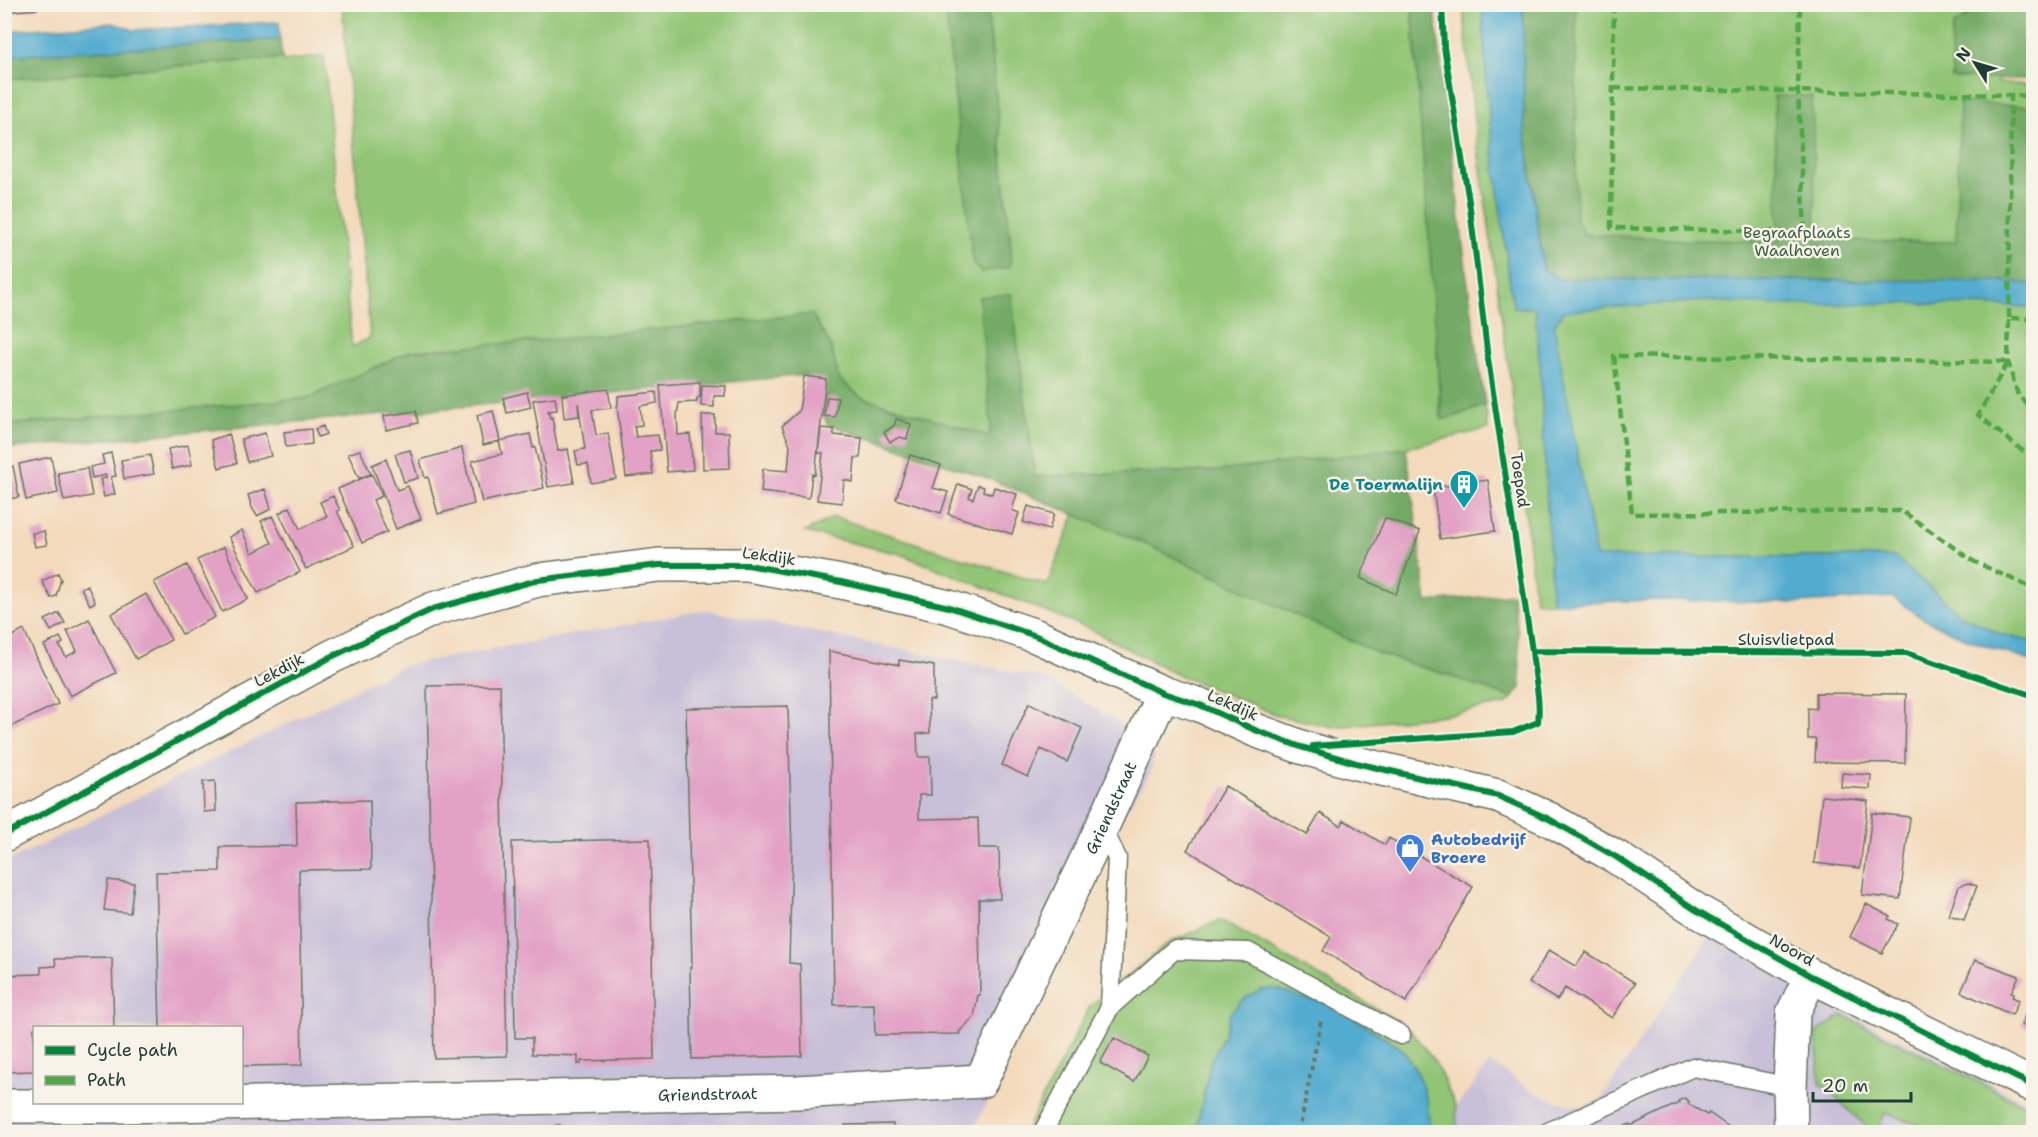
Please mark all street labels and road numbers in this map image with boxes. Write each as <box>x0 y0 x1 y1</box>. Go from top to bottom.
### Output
street label: Toepad <box>1506 451 1534 509</box>
street label: Lekdijk <box>741 542 797 570</box>
street label: Sluisvlietpad <box>1738 629 1834 650</box>
street label: Lekdijk <box>250 648 308 692</box>
street label: Lekdijk <box>1204 684 1262 726</box>
street label: Griendstraat <box>1080 758 1141 857</box>
street label: Noord <box>1766 929 1818 971</box>
street label: Griendstraat <box>658 1082 758 1105</box>

